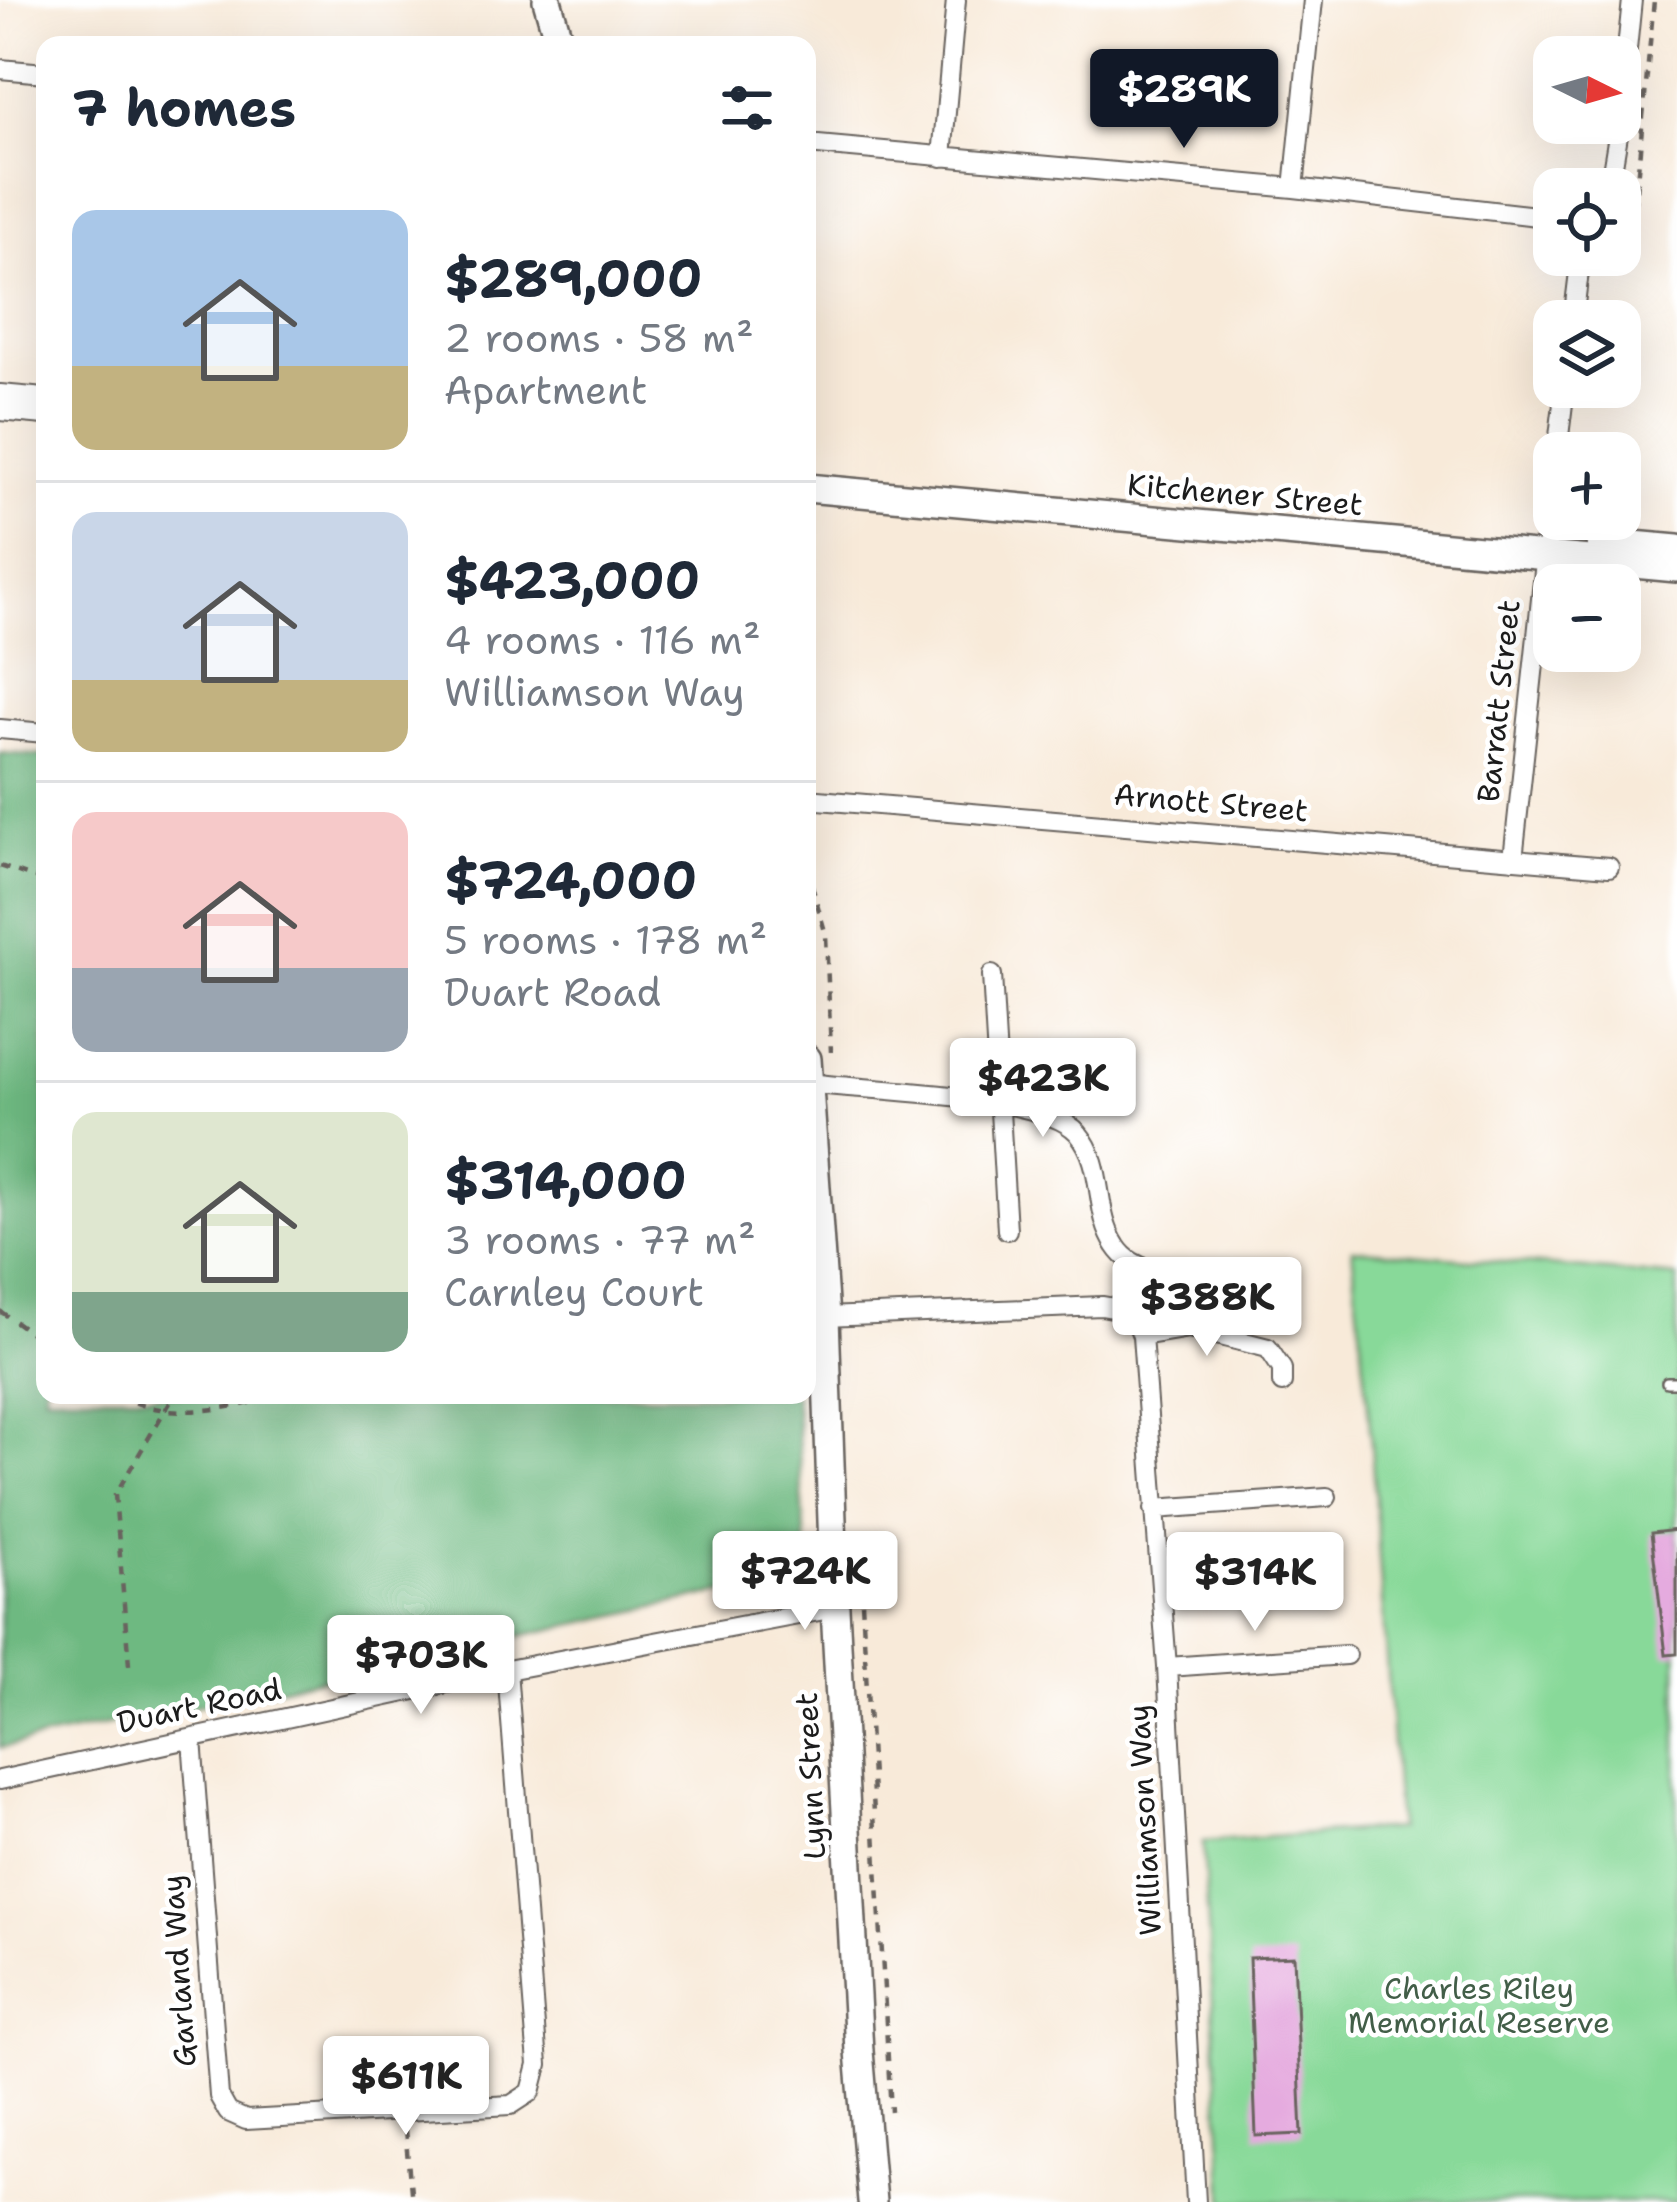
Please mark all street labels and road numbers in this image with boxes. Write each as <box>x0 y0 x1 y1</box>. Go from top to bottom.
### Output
street label: Kitchener Street <box>1126 464 1364 525</box>
street label: Barratt Street <box>1467 598 1530 804</box>
street label: Arnott Street <box>1112 774 1310 831</box>
street label: Duart Road <box>113 1668 285 1743</box>
street label: Lynn Street <box>786 1691 835 1861</box>
street label: Williamson Way <box>1118 1704 1171 1937</box>
street label: Garland Way <box>151 1874 206 2068</box>

